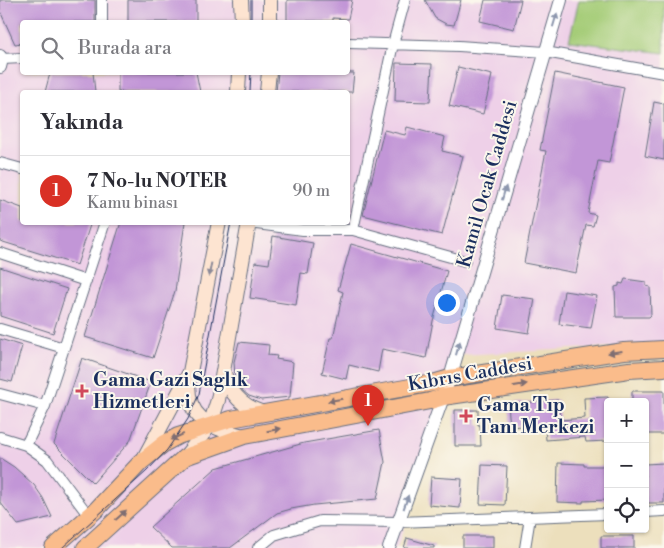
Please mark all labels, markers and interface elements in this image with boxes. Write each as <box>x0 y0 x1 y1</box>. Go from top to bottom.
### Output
one-way arrow <box>552 12 560 27</box>
search box <box>20 20 350 75</box>
icon: search <box>38 34 66 62</box>
text: Burada ara <box>78 36 172 60</box>
street label: Kamil Ocak Caddesi <box>452 98 522 270</box>
text: Yakında <box>40 110 123 136</box>
text: 7 No-lu NOTER <box>87 169 227 193</box>
text: 1 <box>52 181 60 201</box>
text: 90 m <box>292 181 330 201</box>
one-way arrow <box>501 185 509 200</box>
text: Kamu binası <box>87 193 178 213</box>
one-way arrow <box>205 263 213 279</box>
your location <box>434 290 460 316</box>
one-way arrow <box>455 341 463 356</box>
one-way arrow <box>607 348 623 356</box>
street label: Kıbrıs Caddesi <box>406 351 534 397</box>
place label: Gama Gazi Saglık Hizmetleri <box>93 368 248 414</box>
one-way arrow <box>512 381 528 389</box>
marker: Gama Gazi Saglık Hizmetleri <box>75 384 89 398</box>
pin: 1 <box>352 385 384 426</box>
place label: Gama Tıp Tanı Merkezi <box>477 393 594 439</box>
one-way arrow <box>326 397 342 405</box>
map controls <box>604 398 649 533</box>
button: + <box>604 398 649 443</box>
marker: Gama Tıp Tanı Merkezi <box>459 409 473 423</box>
one-way arrow <box>266 426 282 434</box>
one-way arrow <box>170 433 184 441</box>
button: − <box>604 443 649 488</box>
button: locate <box>604 488 649 533</box>
one-way arrow <box>402 494 410 509</box>
one-way arrow <box>114 509 126 521</box>

